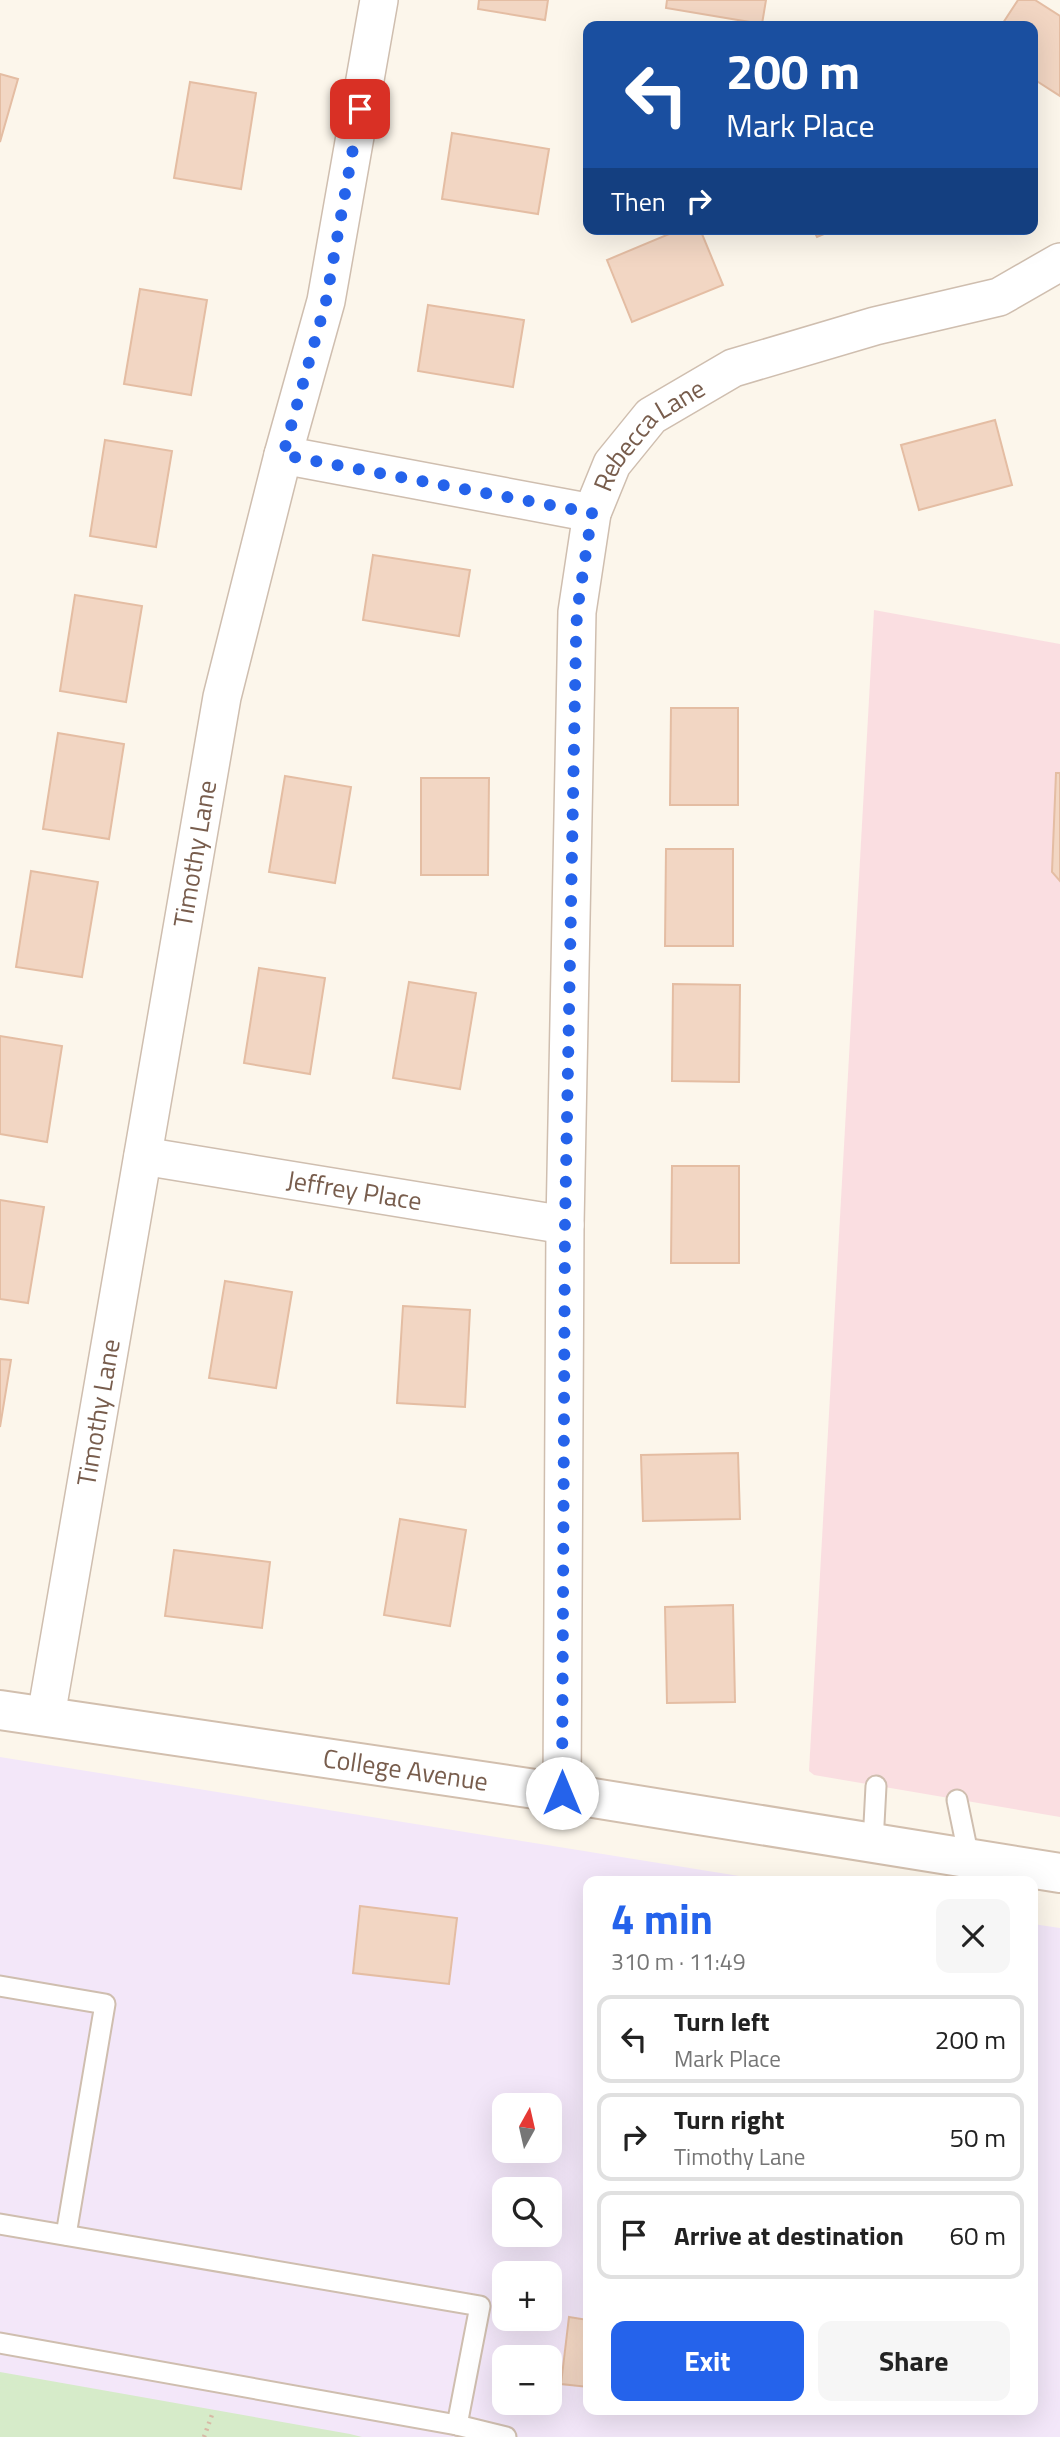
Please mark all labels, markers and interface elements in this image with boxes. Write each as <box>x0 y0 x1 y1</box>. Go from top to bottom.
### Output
text: 200 m <box>726 33 860 108</box>
icon: left <box>611 49 702 140</box>
pin <box>330 79 390 139</box>
icon: arrive <box>341 90 379 128</box>
text: Mark Place <box>726 101 875 149</box>
text: Then <box>611 182 666 221</box>
icon: right <box>680 182 718 220</box>
street label: Rebecca Lane <box>583 369 712 497</box>
street label: Timothy Lane <box>163 777 226 930</box>
street label: Jeffrey Place <box>284 1160 425 1220</box>
street label: Timothy Lane <box>66 1336 130 1489</box>
street label: College Avenue <box>321 1738 491 1801</box>
position arrow <box>525 1756 599 1830</box>
text: 4 min <box>611 1886 713 1950</box>
button: close <box>936 1899 1010 1973</box>
text: 310 m · 11:49 <box>611 1944 746 1979</box>
text: Turn left <box>674 2002 769 2041</box>
icon: left <box>615 2020 653 2058</box>
text: 200 m <box>935 2020 1006 2059</box>
text: Mark Place <box>674 2041 781 2076</box>
north arrow <box>492 2093 562 2163</box>
map controls <box>492 2093 562 2415</box>
text: Turn right <box>674 2100 785 2139</box>
icon: right <box>615 2118 653 2156</box>
text: 50 m <box>949 2118 1006 2157</box>
text: Timothy Lane <box>674 2139 805 2174</box>
button: search <box>492 2177 562 2247</box>
icon: arrive <box>615 2216 653 2254</box>
text: Arrive at destination <box>674 2216 904 2255</box>
text: 60 m <box>949 2216 1006 2255</box>
button: + <box>492 2261 562 2331</box>
button: Exit <box>611 2321 804 2401</box>
button: Share <box>818 2321 1010 2401</box>
button: − <box>492 2345 562 2415</box>

